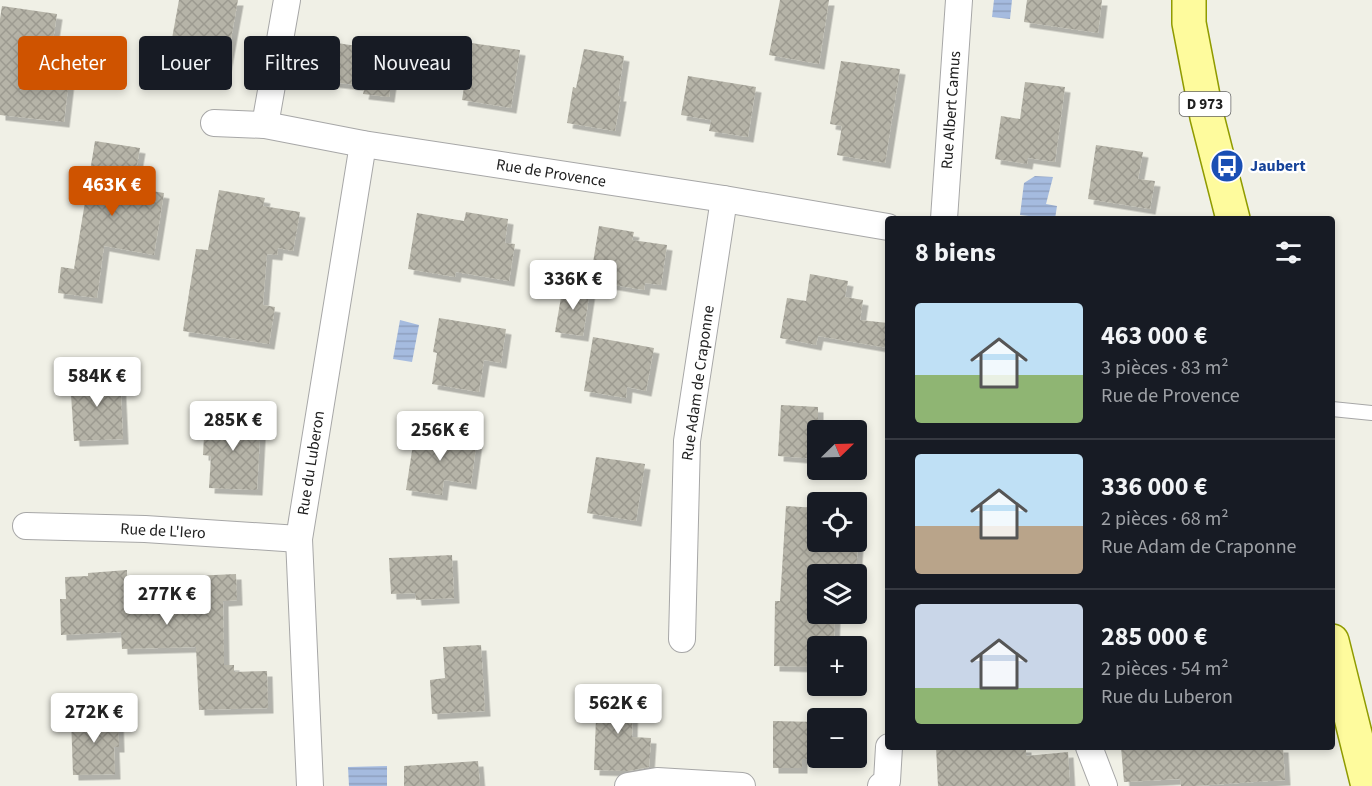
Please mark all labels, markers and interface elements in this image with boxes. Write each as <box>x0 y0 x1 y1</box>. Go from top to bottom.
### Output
chip: Acheter <box>18 36 127 90</box>
chip: Louer <box>139 36 232 90</box>
chip: Filtres <box>244 36 340 90</box>
chip: Nouveau <box>352 36 472 90</box>
street label: Rue Albert Camus <box>936 50 966 170</box>
road number: D 973 <box>1180 92 1230 116</box>
bus stop icon: Jaubert <box>1209 148 1245 184</box>
street label: Rue de Provence <box>494 153 608 193</box>
place label: Jaubert <box>1250 155 1306 177</box>
pin: 463K € <box>63 166 161 217</box>
text: 463K € <box>83 171 141 199</box>
text: 8 biens <box>915 234 996 271</box>
icon: filters <box>1272 236 1305 269</box>
pin: 336K € <box>524 260 622 311</box>
text: 336K € <box>544 265 602 293</box>
street label: Rue Adam de Craponne <box>676 304 720 462</box>
text: 463 000 € <box>1101 317 1208 354</box>
icon: home <box>963 327 1035 399</box>
text: 3 pièces · 83 m² <box>1101 354 1229 382</box>
pin: 584K € <box>48 357 146 408</box>
text: 584K € <box>68 362 126 390</box>
text: Rue de Provence <box>1101 382 1240 410</box>
pin: 285K € <box>184 401 282 452</box>
text: 285K € <box>204 406 262 434</box>
street label: Rue du Luberon <box>292 409 330 517</box>
pin: 256K € <box>391 411 489 462</box>
text: 256K € <box>411 416 469 444</box>
north arrow <box>807 420 867 480</box>
map controls <box>807 420 867 768</box>
text: 336 000 € <box>1101 468 1208 505</box>
icon: home <box>963 478 1035 550</box>
button: locate <box>807 492 867 552</box>
text: 2 pièces · 68 m² <box>1101 505 1229 533</box>
street label: Rue de L'Iero <box>120 518 206 544</box>
text: Rue Adam de Craponne <box>1101 533 1297 561</box>
button: layers <box>807 564 867 624</box>
pin: 277K € <box>118 575 216 626</box>
text: 277K € <box>138 580 196 608</box>
text: 285 000 € <box>1101 618 1208 655</box>
icon: home <box>963 628 1035 700</box>
button: + <box>807 636 867 696</box>
text: 2 pièces · 54 m² <box>1101 655 1229 683</box>
text: Rue du Luberon <box>1101 683 1233 711</box>
pin: 562K € <box>569 684 667 735</box>
text: 562K € <box>589 689 647 717</box>
pin: 272K € <box>45 693 143 744</box>
text: 272K € <box>65 698 123 726</box>
button: − <box>807 708 867 768</box>

